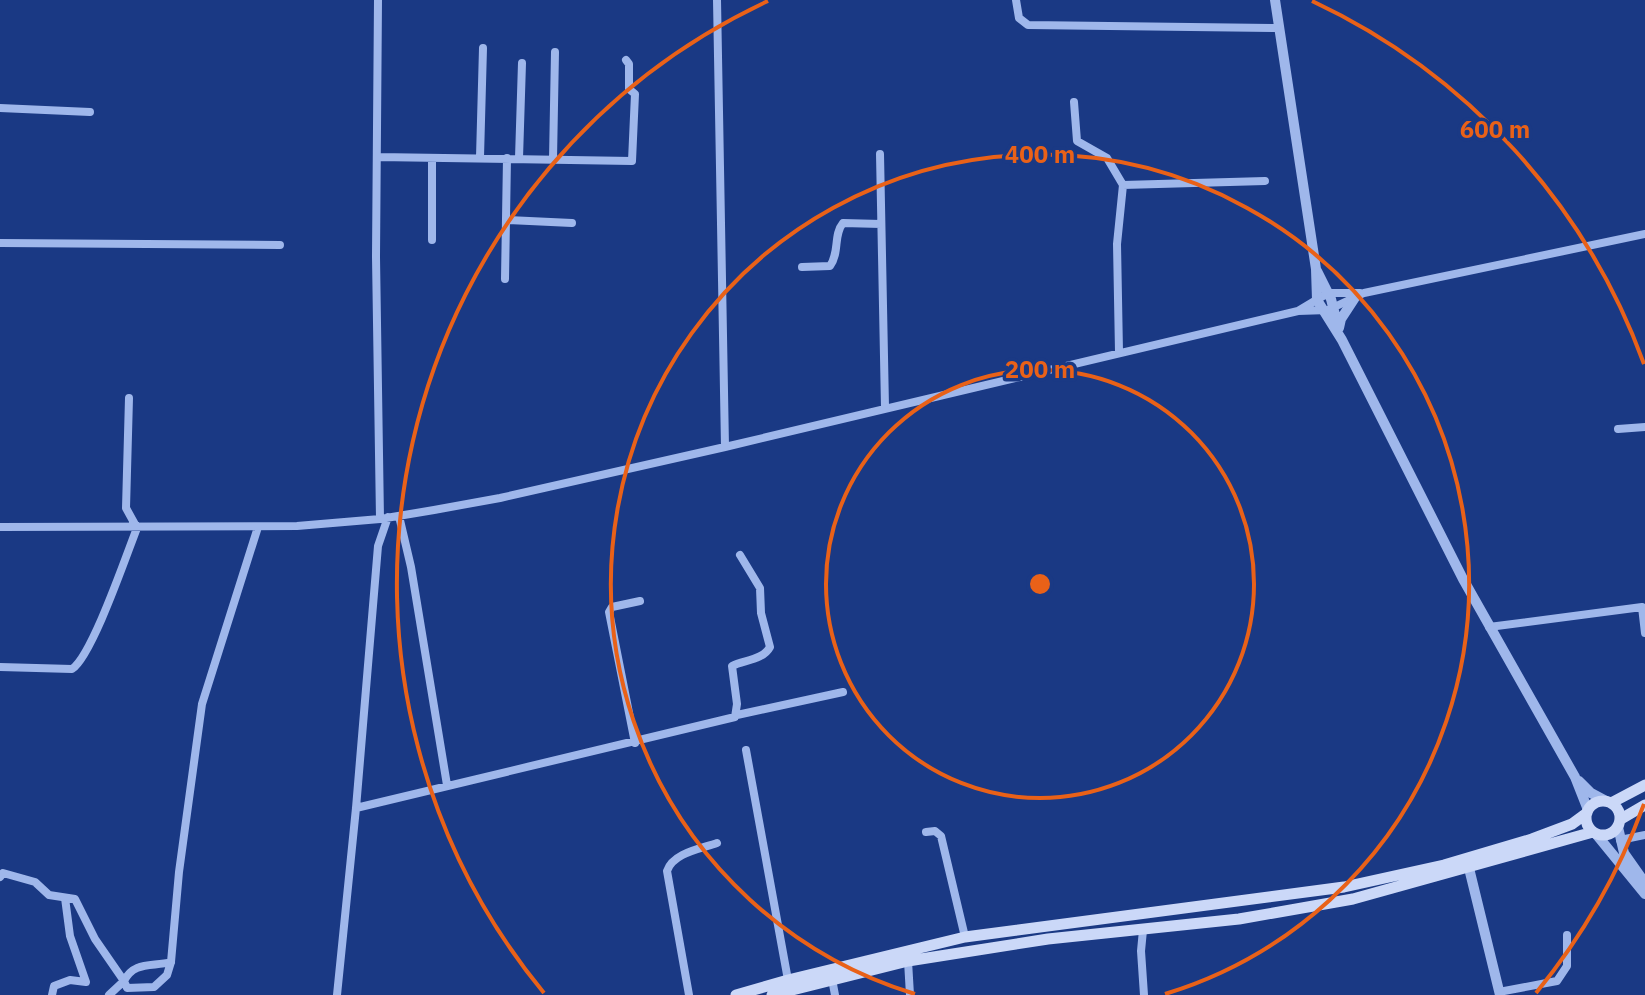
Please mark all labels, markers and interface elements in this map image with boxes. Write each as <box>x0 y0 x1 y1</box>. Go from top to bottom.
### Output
text: 600 m <box>1460 113 1530 145</box>
text: 400 m <box>1005 138 1075 170</box>
text: 200 m <box>1005 353 1075 385</box>
centre of rings <box>1026 570 1054 598</box>

